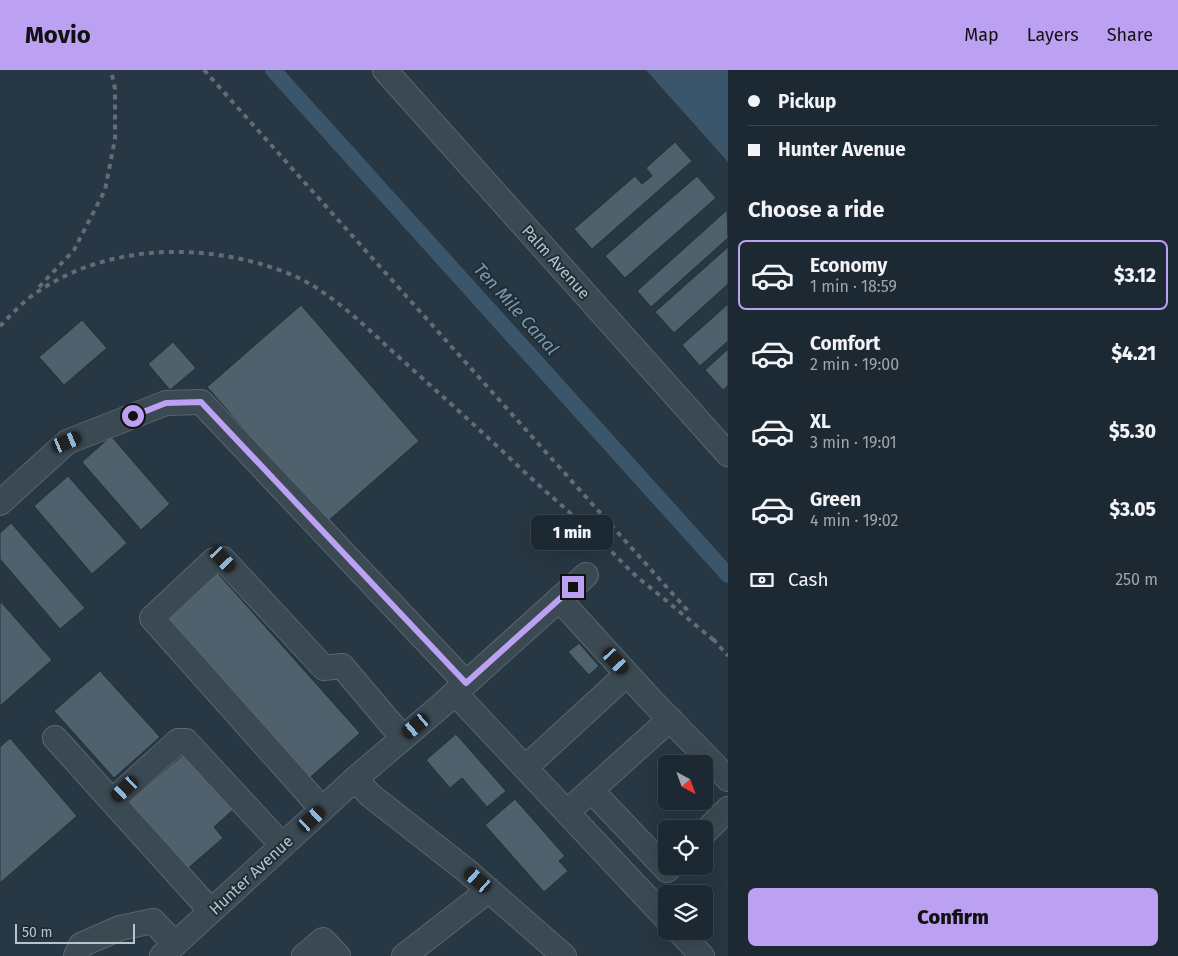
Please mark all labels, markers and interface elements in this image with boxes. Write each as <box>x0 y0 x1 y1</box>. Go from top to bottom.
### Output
text: Movio <box>25 21 91 49</box>
text: Map <box>964 24 999 46</box>
text: Layers <box>1027 24 1079 46</box>
text: Share <box>1107 24 1153 46</box>
text: Pickup <box>778 90 836 113</box>
text: Hunter Avenue <box>778 138 906 161</box>
text: Choose a ride <box>748 196 884 223</box>
street label: Palm Avenue <box>518 221 594 303</box>
icon: car <box>750 253 795 298</box>
text: Economy <box>810 254 887 277</box>
water label: Ten Mile Canal <box>469 258 563 360</box>
text: $3.12 <box>1114 264 1156 287</box>
text: 1 min · 18:59 <box>810 277 897 296</box>
icon: car <box>750 331 795 376</box>
text: Comfort <box>810 332 880 355</box>
text: $4.21 <box>1111 342 1156 365</box>
text: 2 min · 19:00 <box>810 355 899 374</box>
route start <box>122 405 144 427</box>
icon: car <box>750 409 795 454</box>
text: XL <box>810 410 831 433</box>
text: $5.30 <box>1109 420 1156 443</box>
car <box>50 429 83 455</box>
text: 3 min · 19:01 <box>810 433 897 452</box>
icon: car <box>750 487 795 532</box>
text: Green <box>810 488 861 511</box>
text: $3.05 <box>1110 498 1156 521</box>
text: 4 min · 19:02 <box>810 511 899 530</box>
callout: 1 min <box>532 514 614 550</box>
text: 1 min <box>553 523 591 542</box>
car <box>207 543 238 575</box>
icon: cash <box>748 566 776 594</box>
text: Cash <box>788 568 829 591</box>
text: 250 m <box>1115 570 1158 589</box>
route end <box>562 576 584 598</box>
car <box>600 645 631 677</box>
car <box>399 711 432 741</box>
north arrow <box>658 755 712 810</box>
map controls <box>658 755 713 940</box>
car <box>108 773 141 805</box>
car <box>295 803 328 835</box>
button: locate <box>658 820 713 875</box>
street label: Hunter Avenue <box>205 831 297 919</box>
car <box>461 864 494 896</box>
button: layers <box>658 885 713 940</box>
button: Confirm <box>748 888 1158 946</box>
scale bar <box>15 921 135 944</box>
text: 50 m <box>22 924 53 941</box>

